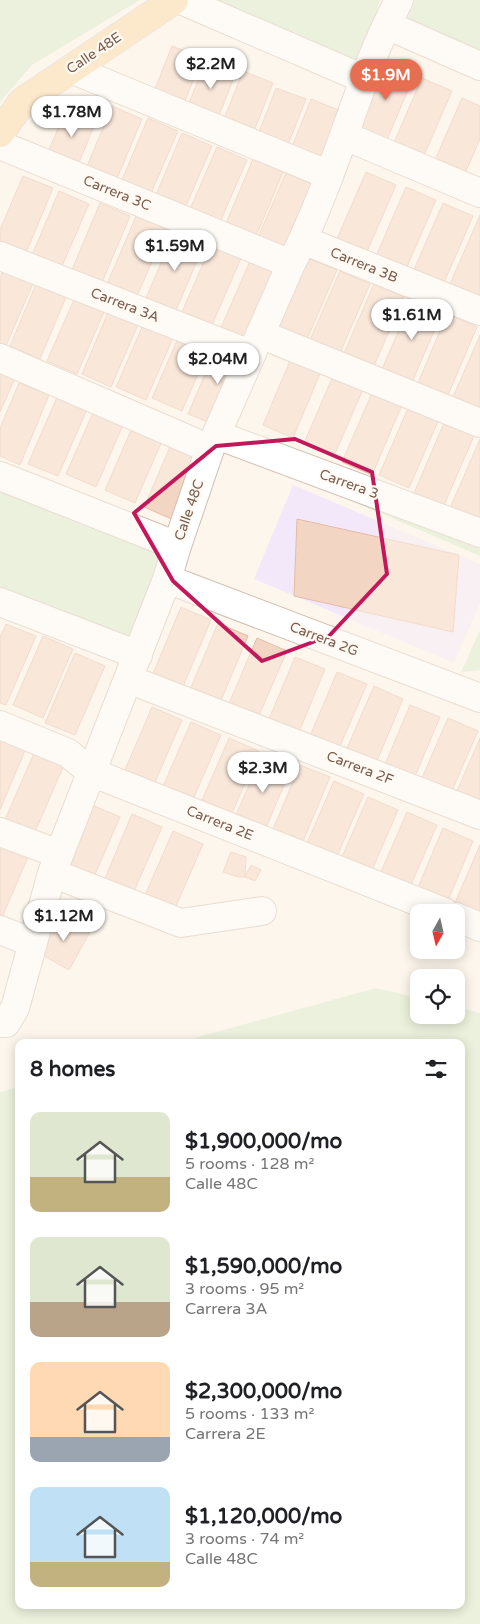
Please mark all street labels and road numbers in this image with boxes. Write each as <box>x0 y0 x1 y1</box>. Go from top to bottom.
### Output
street label: Calle 48E <box>63 28 125 78</box>
street label: Carrera 3C <box>81 172 154 214</box>
street label: Carrera 3B <box>328 244 400 286</box>
street label: Carrera 3A <box>88 284 162 326</box>
street label: Carrera 3 <box>317 465 381 503</box>
street label: Calle 48C <box>171 477 207 543</box>
street label: Carrera 2G <box>287 618 361 660</box>
street label: Carrera 2F <box>324 747 396 789</box>
street label: Carrera 2E <box>184 802 256 844</box>

